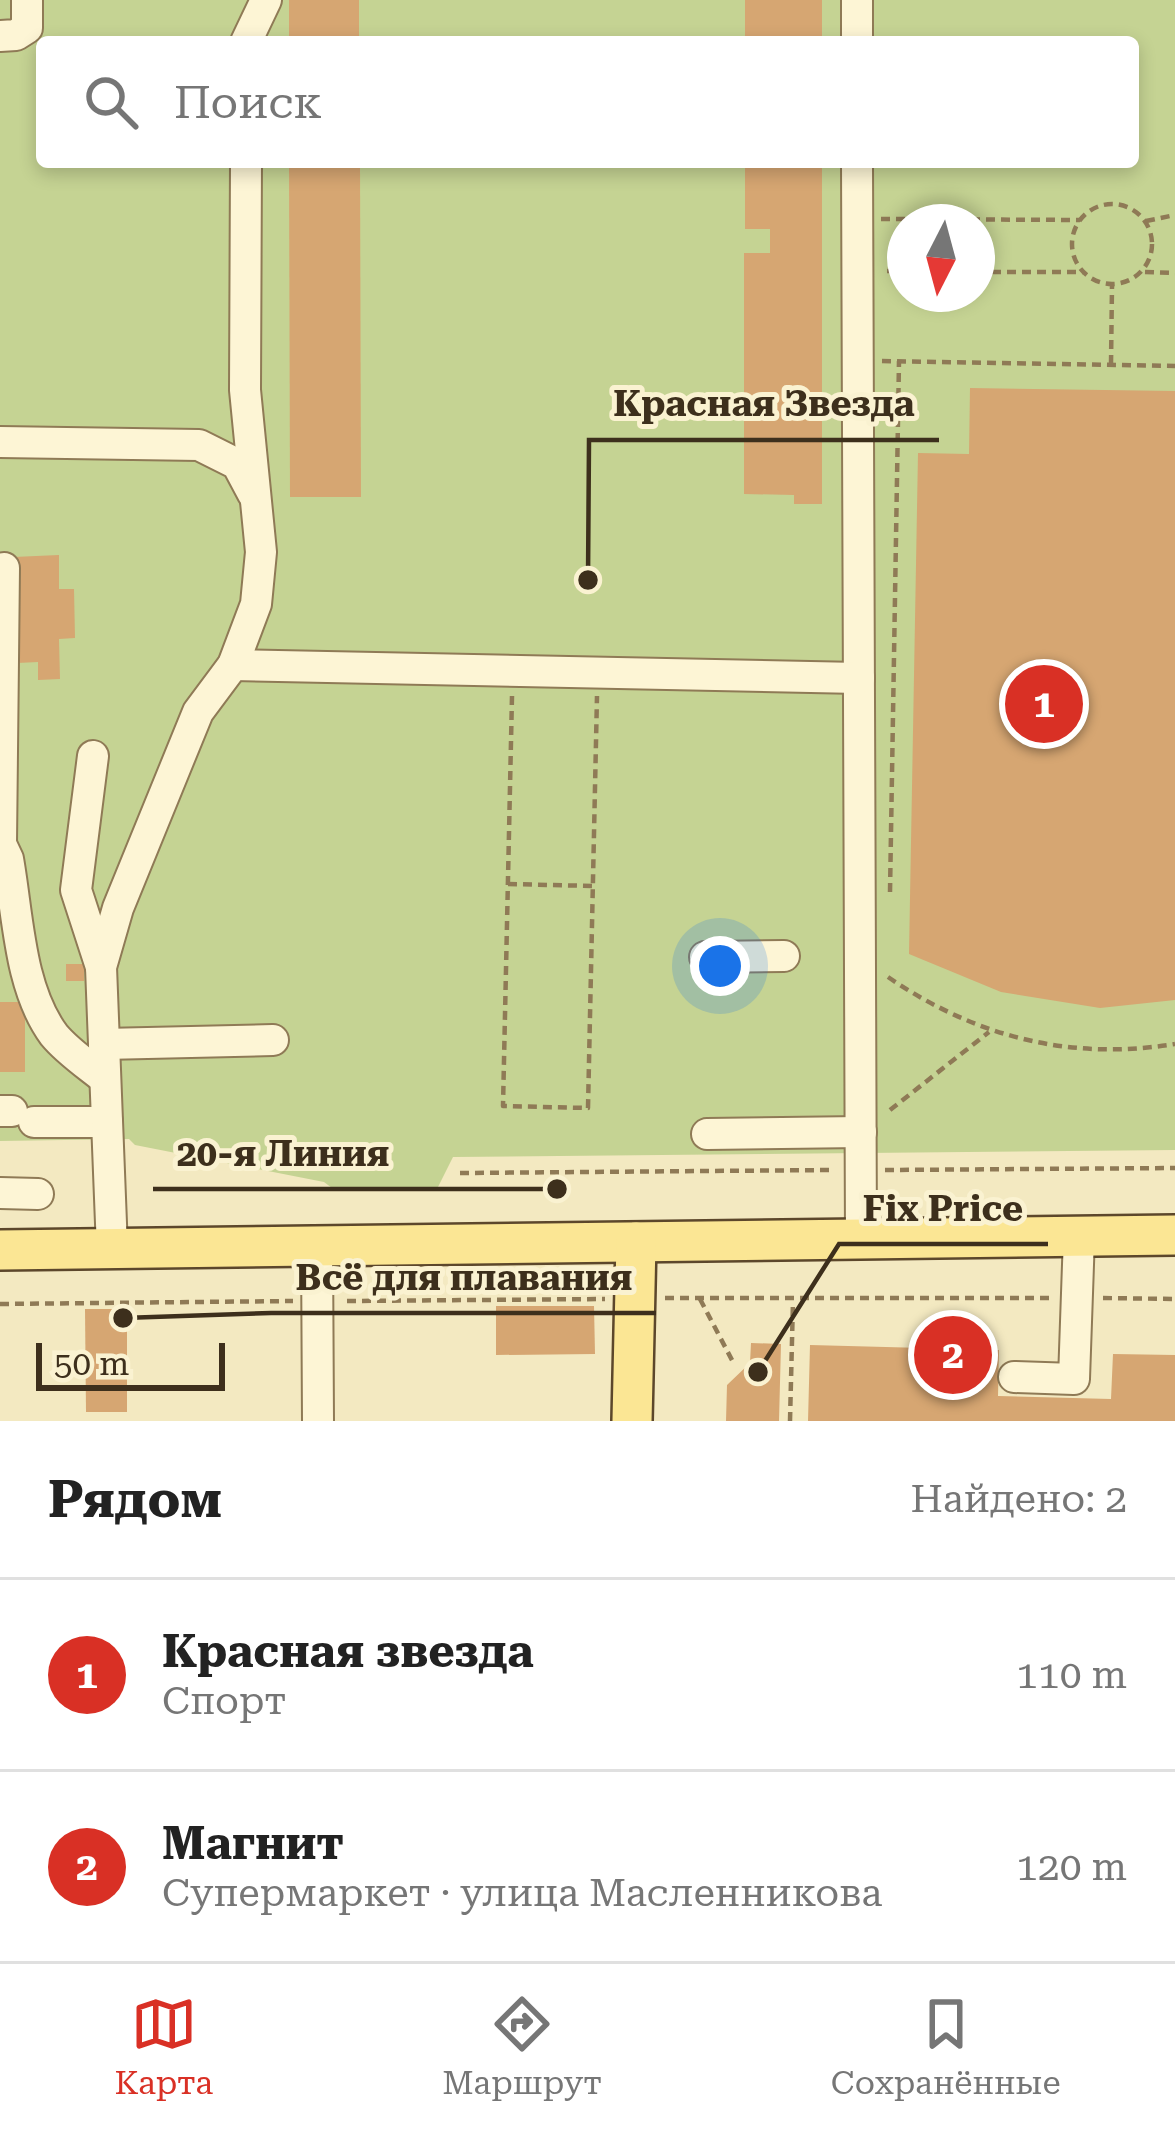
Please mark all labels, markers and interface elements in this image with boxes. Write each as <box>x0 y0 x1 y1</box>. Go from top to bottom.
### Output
search box <box>36 36 1139 168</box>
icon: search <box>78 69 144 135</box>
text: Поиск <box>174 76 322 129</box>
north arrow <box>887 204 995 312</box>
callout: Красная Звезда <box>589 368 939 440</box>
text: Красная Звезда <box>613 383 915 425</box>
pin: 1 <box>1005 659 1083 749</box>
your location <box>690 936 750 996</box>
callout: 20-я Линия <box>153 1117 413 1189</box>
text: 20-я Линия <box>177 1133 389 1175</box>
callout: Fix Price <box>839 1172 1048 1244</box>
text: Fix Price <box>863 1188 1023 1230</box>
callout: Всё для плавания <box>271 1241 656 1313</box>
text: Всё для плавания <box>296 1257 633 1299</box>
pin: 2 <box>914 1310 992 1400</box>
scale bar <box>36 1337 225 1390</box>
text: 50 m <box>54 1344 129 1383</box>
text: Рядом <box>48 1470 222 1529</box>
text: Найдено: 2 <box>911 1476 1127 1522</box>
text: Красная звезда <box>162 1625 534 1678</box>
text: 1 <box>76 1652 98 1698</box>
text: 110 m <box>1016 1652 1127 1698</box>
text: Спорт <box>162 1678 286 1724</box>
text: Магнит <box>162 1817 344 1870</box>
text: 2 <box>76 1844 98 1890</box>
text: 120 m <box>1016 1844 1127 1890</box>
text: Супермаркет · улица Масленникова <box>162 1870 882 1916</box>
tab: Карта <box>114 1991 213 2102</box>
tab: Маршрут <box>442 1991 602 2102</box>
tab: Сохранённые <box>831 1991 1061 2102</box>

